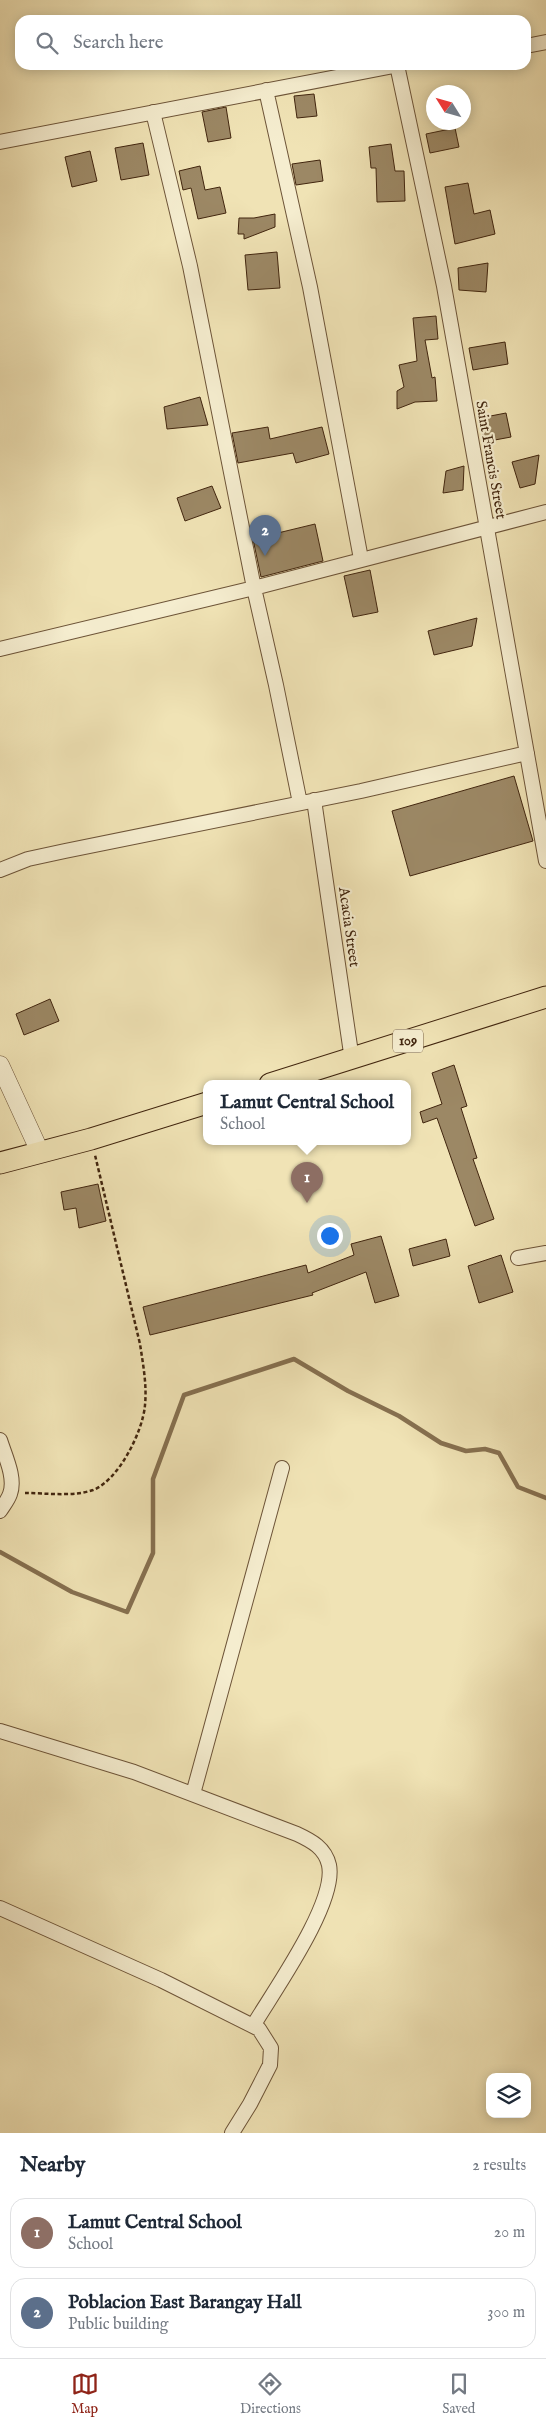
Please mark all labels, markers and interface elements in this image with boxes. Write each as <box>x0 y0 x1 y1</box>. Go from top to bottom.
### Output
search box <box>15 15 531 70</box>
icon: search <box>33 29 61 57</box>
text: Search here <box>73 31 164 55</box>
north arrow <box>426 85 471 130</box>
street label: Saint Francis Street <box>471 399 511 521</box>
pin: 2 <box>249 515 281 556</box>
street label: Acacia Street <box>334 885 364 968</box>
road number: 109 <box>393 1030 423 1052</box>
popup <box>203 1080 411 1145</box>
text: Lamut Central School <box>220 1091 394 1115</box>
text: School <box>220 1115 265 1135</box>
pin: 1 <box>291 1162 323 1203</box>
your location <box>317 1223 343 1249</box>
map controls <box>486 2073 531 2118</box>
button: layers <box>486 2073 531 2118</box>
text: Nearby <box>20 2152 85 2179</box>
text: 2 results <box>472 2156 526 2176</box>
text: Lamut Central School <box>68 2211 242 2235</box>
text: 1 <box>34 2223 40 2243</box>
text: 20 m <box>494 2223 525 2243</box>
text: School <box>68 2235 113 2255</box>
text: Poblacion East Barangay Hall <box>68 2291 302 2315</box>
text: 2 <box>33 2303 41 2323</box>
text: 300 m <box>487 2303 525 2323</box>
text: Public building <box>68 2315 168 2335</box>
tab: Map <box>71 2370 99 2418</box>
tab: Directions <box>240 2370 301 2418</box>
tab: Saved <box>442 2370 475 2418</box>

